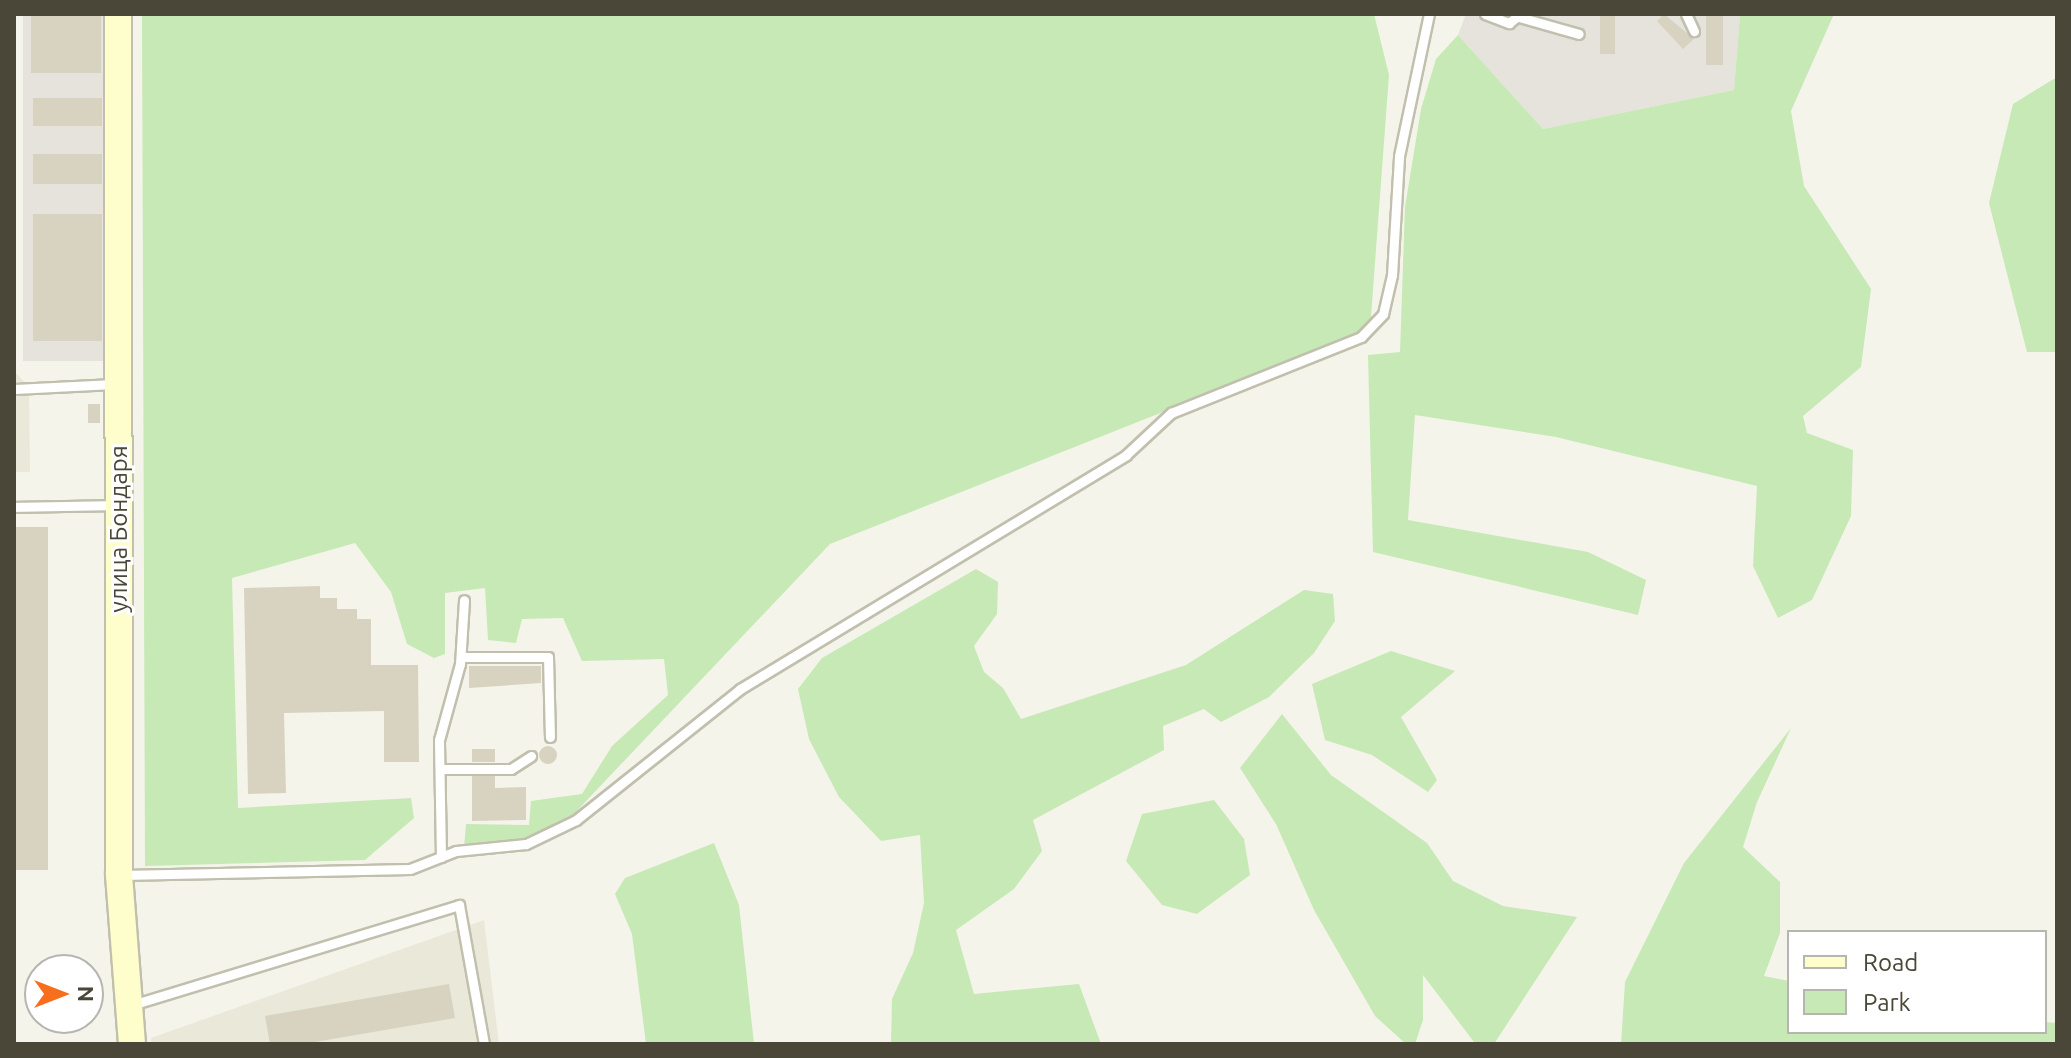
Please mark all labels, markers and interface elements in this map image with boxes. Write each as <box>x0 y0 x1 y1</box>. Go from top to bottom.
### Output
street label: улица Бондаря <box>105 445 133 613</box>
legend <box>1787 930 2047 1034</box>
text: Road <box>1863 949 1918 976</box>
north arrow <box>24 954 104 1034</box>
text: N <box>74 986 99 1002</box>
text: Park <box>1863 989 1911 1016</box>

